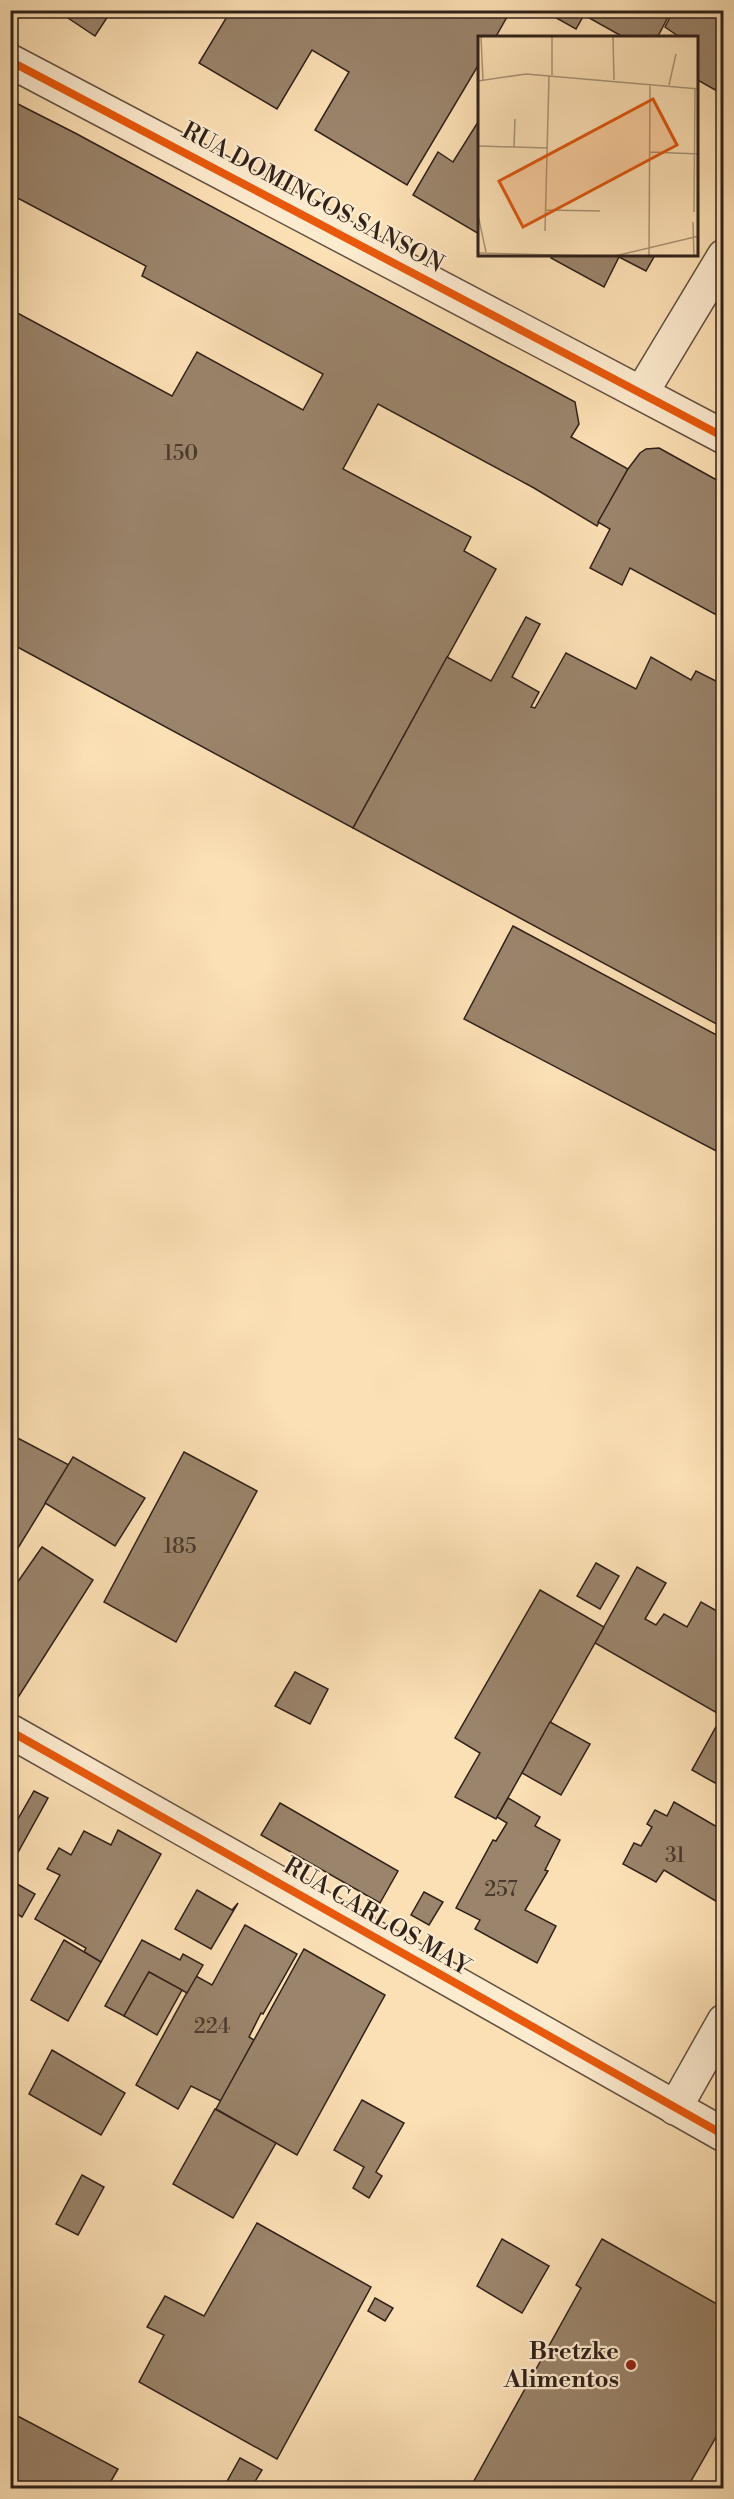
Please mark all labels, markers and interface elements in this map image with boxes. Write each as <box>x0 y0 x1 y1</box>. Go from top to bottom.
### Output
inset map <box>478 36 698 256</box>
street label: RUA DOMINGOS SANSON <box>176 116 449 280</box>
house number: 150 <box>164 441 198 467</box>
house number: 185 <box>163 1534 197 1560</box>
house number: 31 <box>665 1843 685 1869</box>
street label: RUA CARLOS MAY <box>278 1851 476 1983</box>
house number: 257 <box>484 1877 518 1903</box>
house number: 224 <box>194 2014 230 2040</box>
place label: Bretzke Alimentos <box>503 2337 619 2395</box>
marker: Bretzke Alimentos <box>624 2358 638 2372</box>

